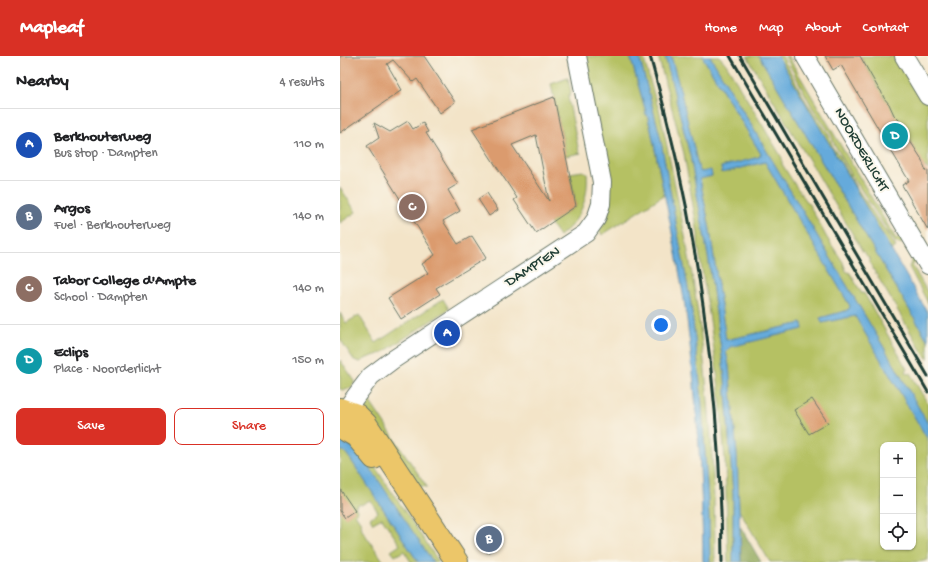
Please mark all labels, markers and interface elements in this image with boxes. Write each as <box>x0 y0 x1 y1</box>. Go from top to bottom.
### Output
text: Mapleaf <box>20 17 83 40</box>
text: Home <box>705 20 737 37</box>
text: Map <box>759 20 783 37</box>
text: About <box>805 20 841 37</box>
text: Contact <box>863 20 908 37</box>
text: Nearby <box>16 72 69 92</box>
text: 4 results <box>280 75 324 90</box>
street label: NOORDERLICHT <box>830 105 893 196</box>
pin: D <box>882 121 908 151</box>
text: Berkhouterweg <box>54 128 151 146</box>
text: A <box>25 137 33 152</box>
text: 110 m <box>294 137 324 152</box>
text: Bus stop · Dampten <box>54 146 158 161</box>
pin: C <box>399 192 425 222</box>
text: Argos <box>54 200 90 218</box>
text: B <box>26 209 32 224</box>
text: 140 m <box>293 209 324 224</box>
text: Fuel · Berkhouterweg <box>54 218 171 233</box>
street label: DAMPTEN <box>501 242 564 292</box>
text: Tabor College d'Ampte <box>54 272 196 290</box>
text: C <box>25 281 33 296</box>
text: 140 m <box>293 281 324 296</box>
text: School · Dampten <box>54 290 148 305</box>
your location <box>651 315 671 335</box>
pin: A <box>434 318 460 348</box>
text: Eclips <box>54 344 88 362</box>
text: D <box>25 353 33 368</box>
text: 150 m <box>292 353 324 368</box>
text: Place · Noorderlicht <box>54 362 161 377</box>
button: Save <box>16 408 166 445</box>
button: Share <box>174 408 324 445</box>
map controls <box>880 442 916 550</box>
button: + <box>880 442 916 478</box>
button: − <box>880 478 916 514</box>
button: locate <box>880 514 916 550</box>
pin: B <box>476 524 502 554</box>

